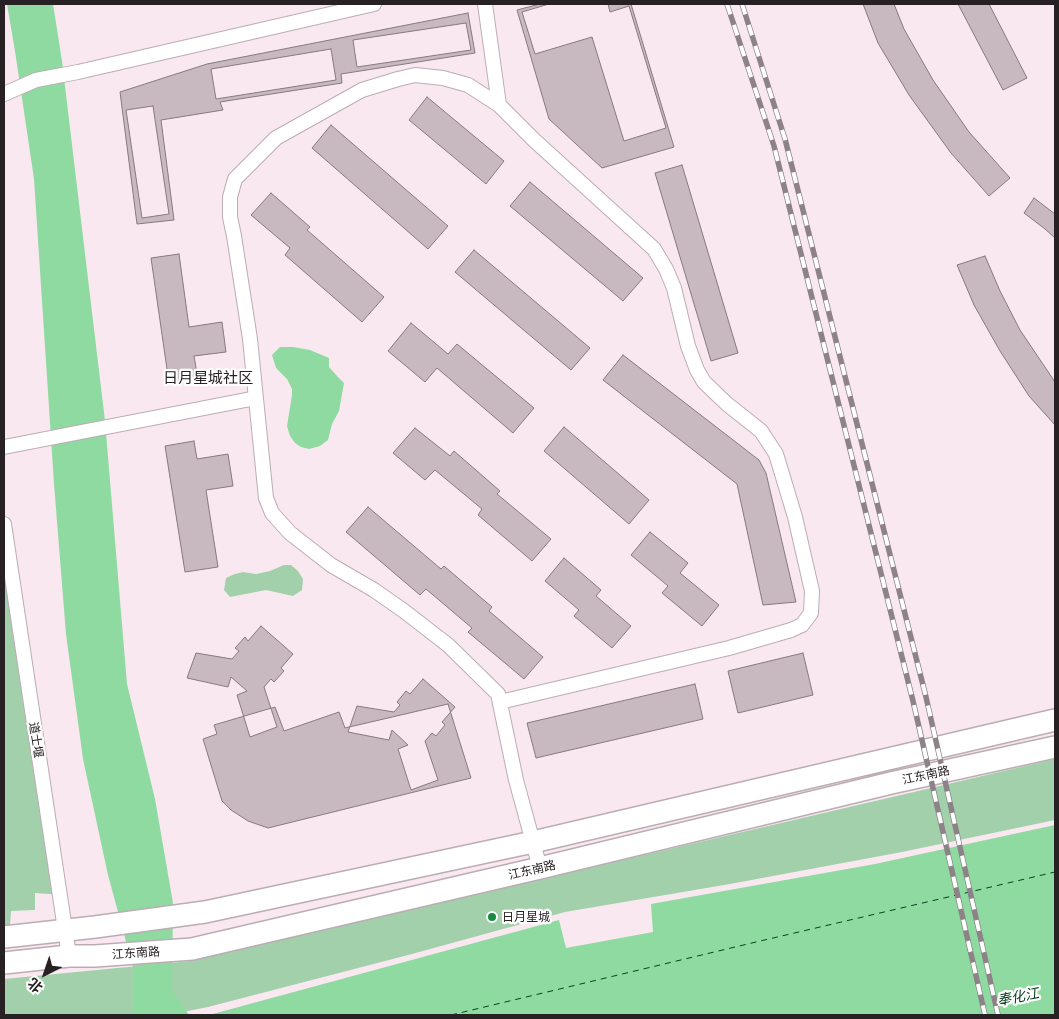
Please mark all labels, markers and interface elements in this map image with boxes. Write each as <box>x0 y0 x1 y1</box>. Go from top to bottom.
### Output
district label: 日月星城社区 <box>163 369 253 387</box>
street label: 道士堰 <box>26 721 46 759</box>
street label: 江东南路 <box>901 763 951 787</box>
street label: 江东南路 <box>507 858 557 882</box>
place label: 日月星城 <box>502 910 550 924</box>
marker: 日月星城 <box>486 911 498 923</box>
street label: 江东南路 <box>112 944 160 962</box>
north arrow <box>20 949 70 999</box>
text: 北 <box>25 975 46 996</box>
water label: 奉化江 <box>996 985 1040 1009</box>

